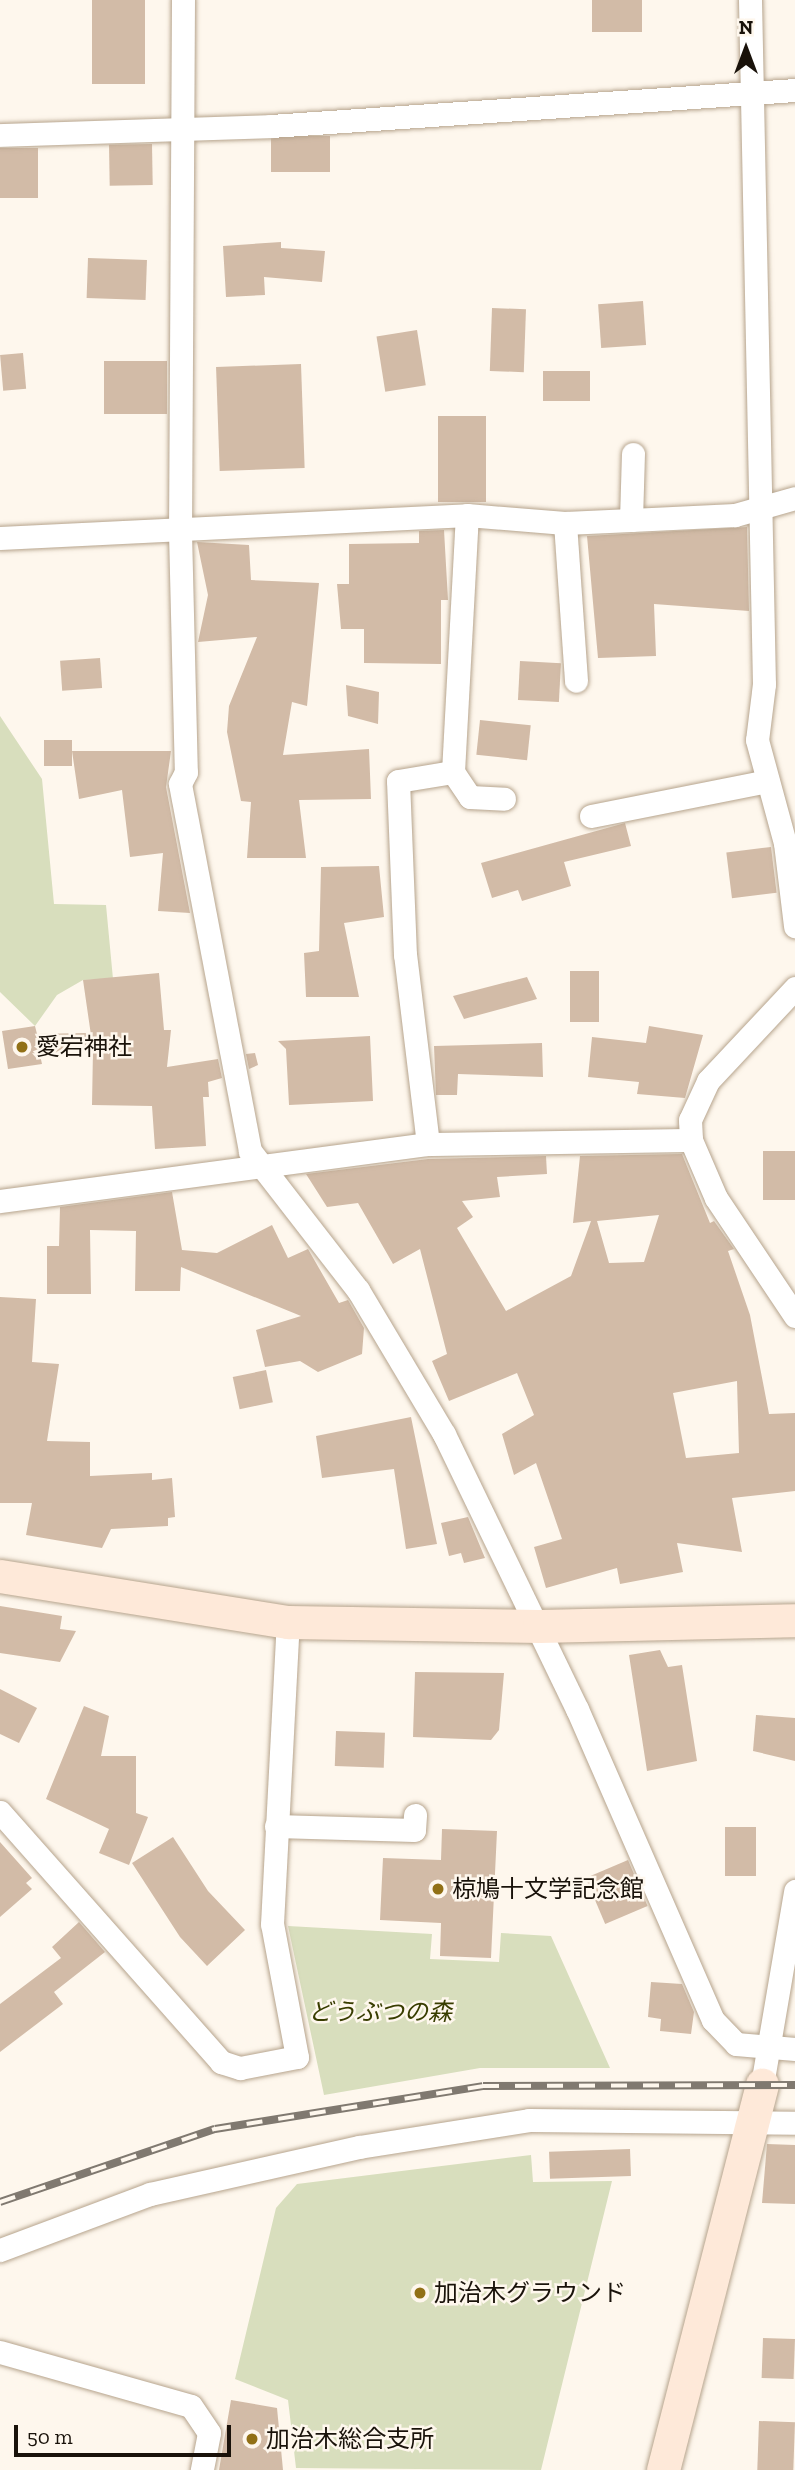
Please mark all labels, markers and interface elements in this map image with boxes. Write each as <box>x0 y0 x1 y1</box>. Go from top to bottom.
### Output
north arrow <box>711 14 781 84</box>
text: N <box>739 16 753 39</box>
place label: 愛宕神社 <box>36 1033 132 1061</box>
marker: 愛宕神社 <box>14 1039 30 1055</box>
place label: 椋鳩十文学記念館 <box>452 1875 644 1903</box>
marker: 椋鳩十文学記念館 <box>430 1881 446 1897</box>
park label: どうぶつの森 <box>308 1998 452 2026</box>
place label: 加治木グラウンド <box>434 2279 626 2307</box>
marker: 加治木グラウンド <box>412 2285 428 2301</box>
scale bar <box>18 2410 234 2454</box>
text: 50 m <box>27 2424 73 2449</box>
place label: 加治木総合支所 <box>266 2425 434 2453</box>
marker: 加治木総合支所 <box>244 2431 260 2447</box>

